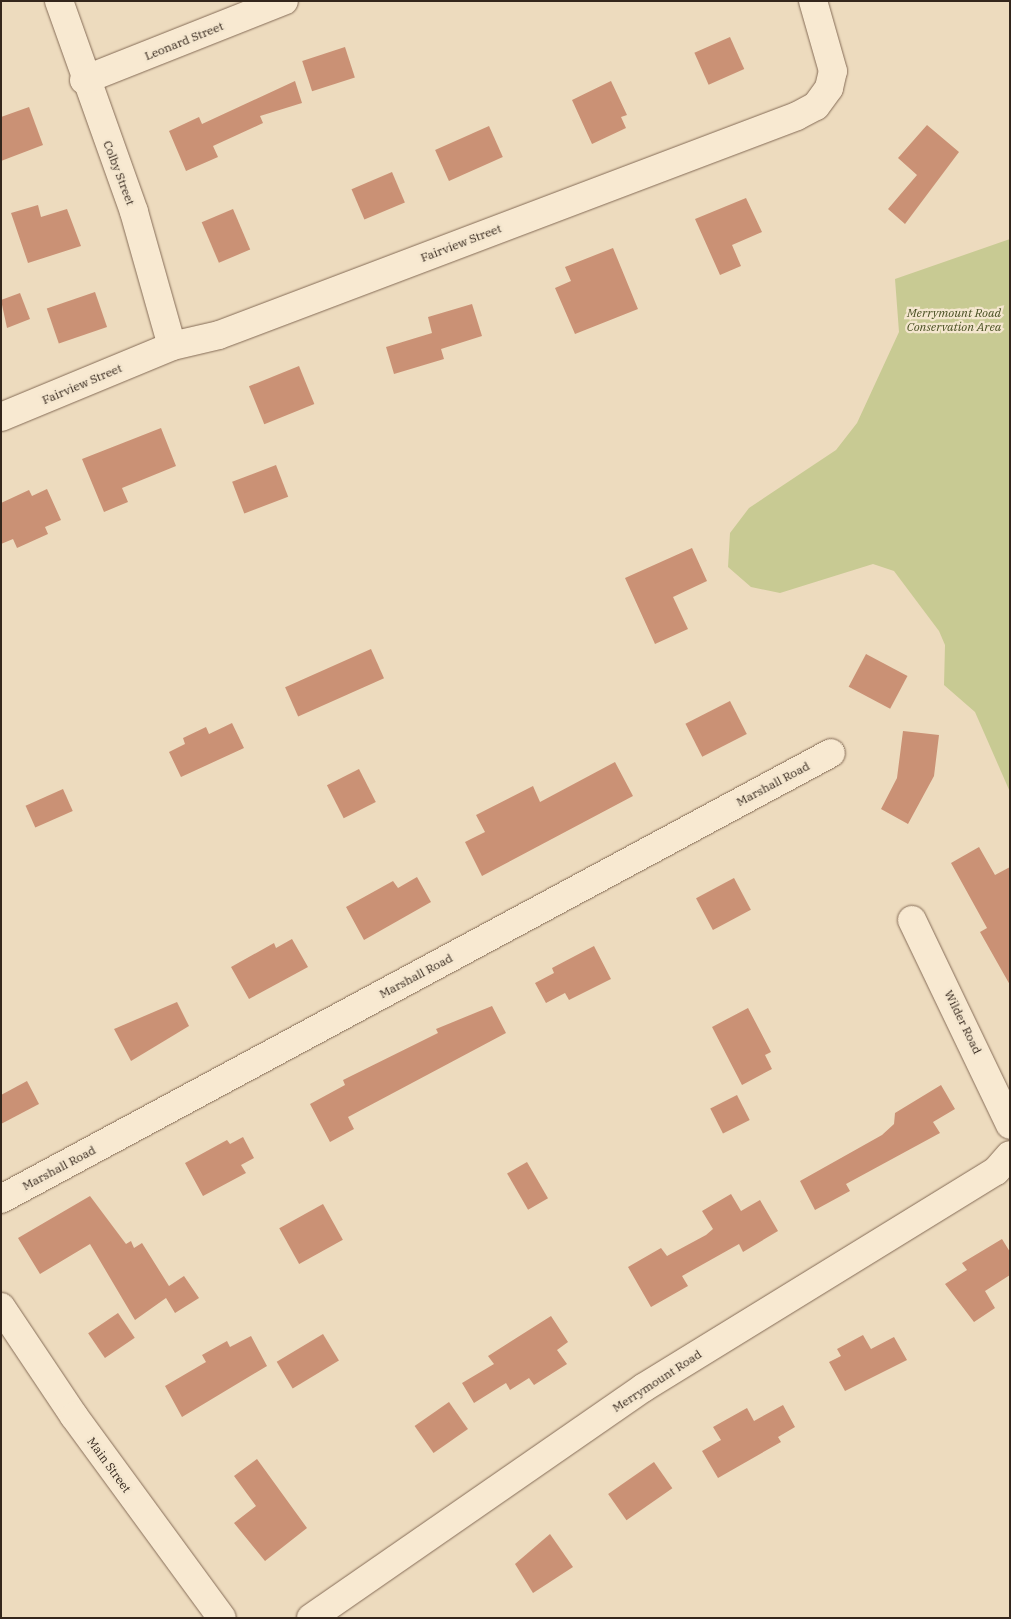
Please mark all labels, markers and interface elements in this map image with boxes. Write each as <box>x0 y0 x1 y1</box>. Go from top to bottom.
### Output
street label: Leonard Street <box>143 19 225 63</box>
street label: Colby Street <box>100 139 138 207</box>
street label: Fairview Street <box>419 221 503 265</box>
park label: Merrymount Road Conservation Area <box>907 306 1001 334</box>
street label: Fairview Street <box>40 361 124 407</box>
street label: Marshall Road <box>734 759 812 809</box>
street label: Marshall Road <box>377 951 455 1001</box>
street label: Wilder Road <box>941 988 985 1056</box>
street label: Marshall Road <box>20 1143 98 1193</box>
street label: Merrymount Road <box>610 1347 704 1415</box>
street label: Main Street <box>84 1434 134 1496</box>

